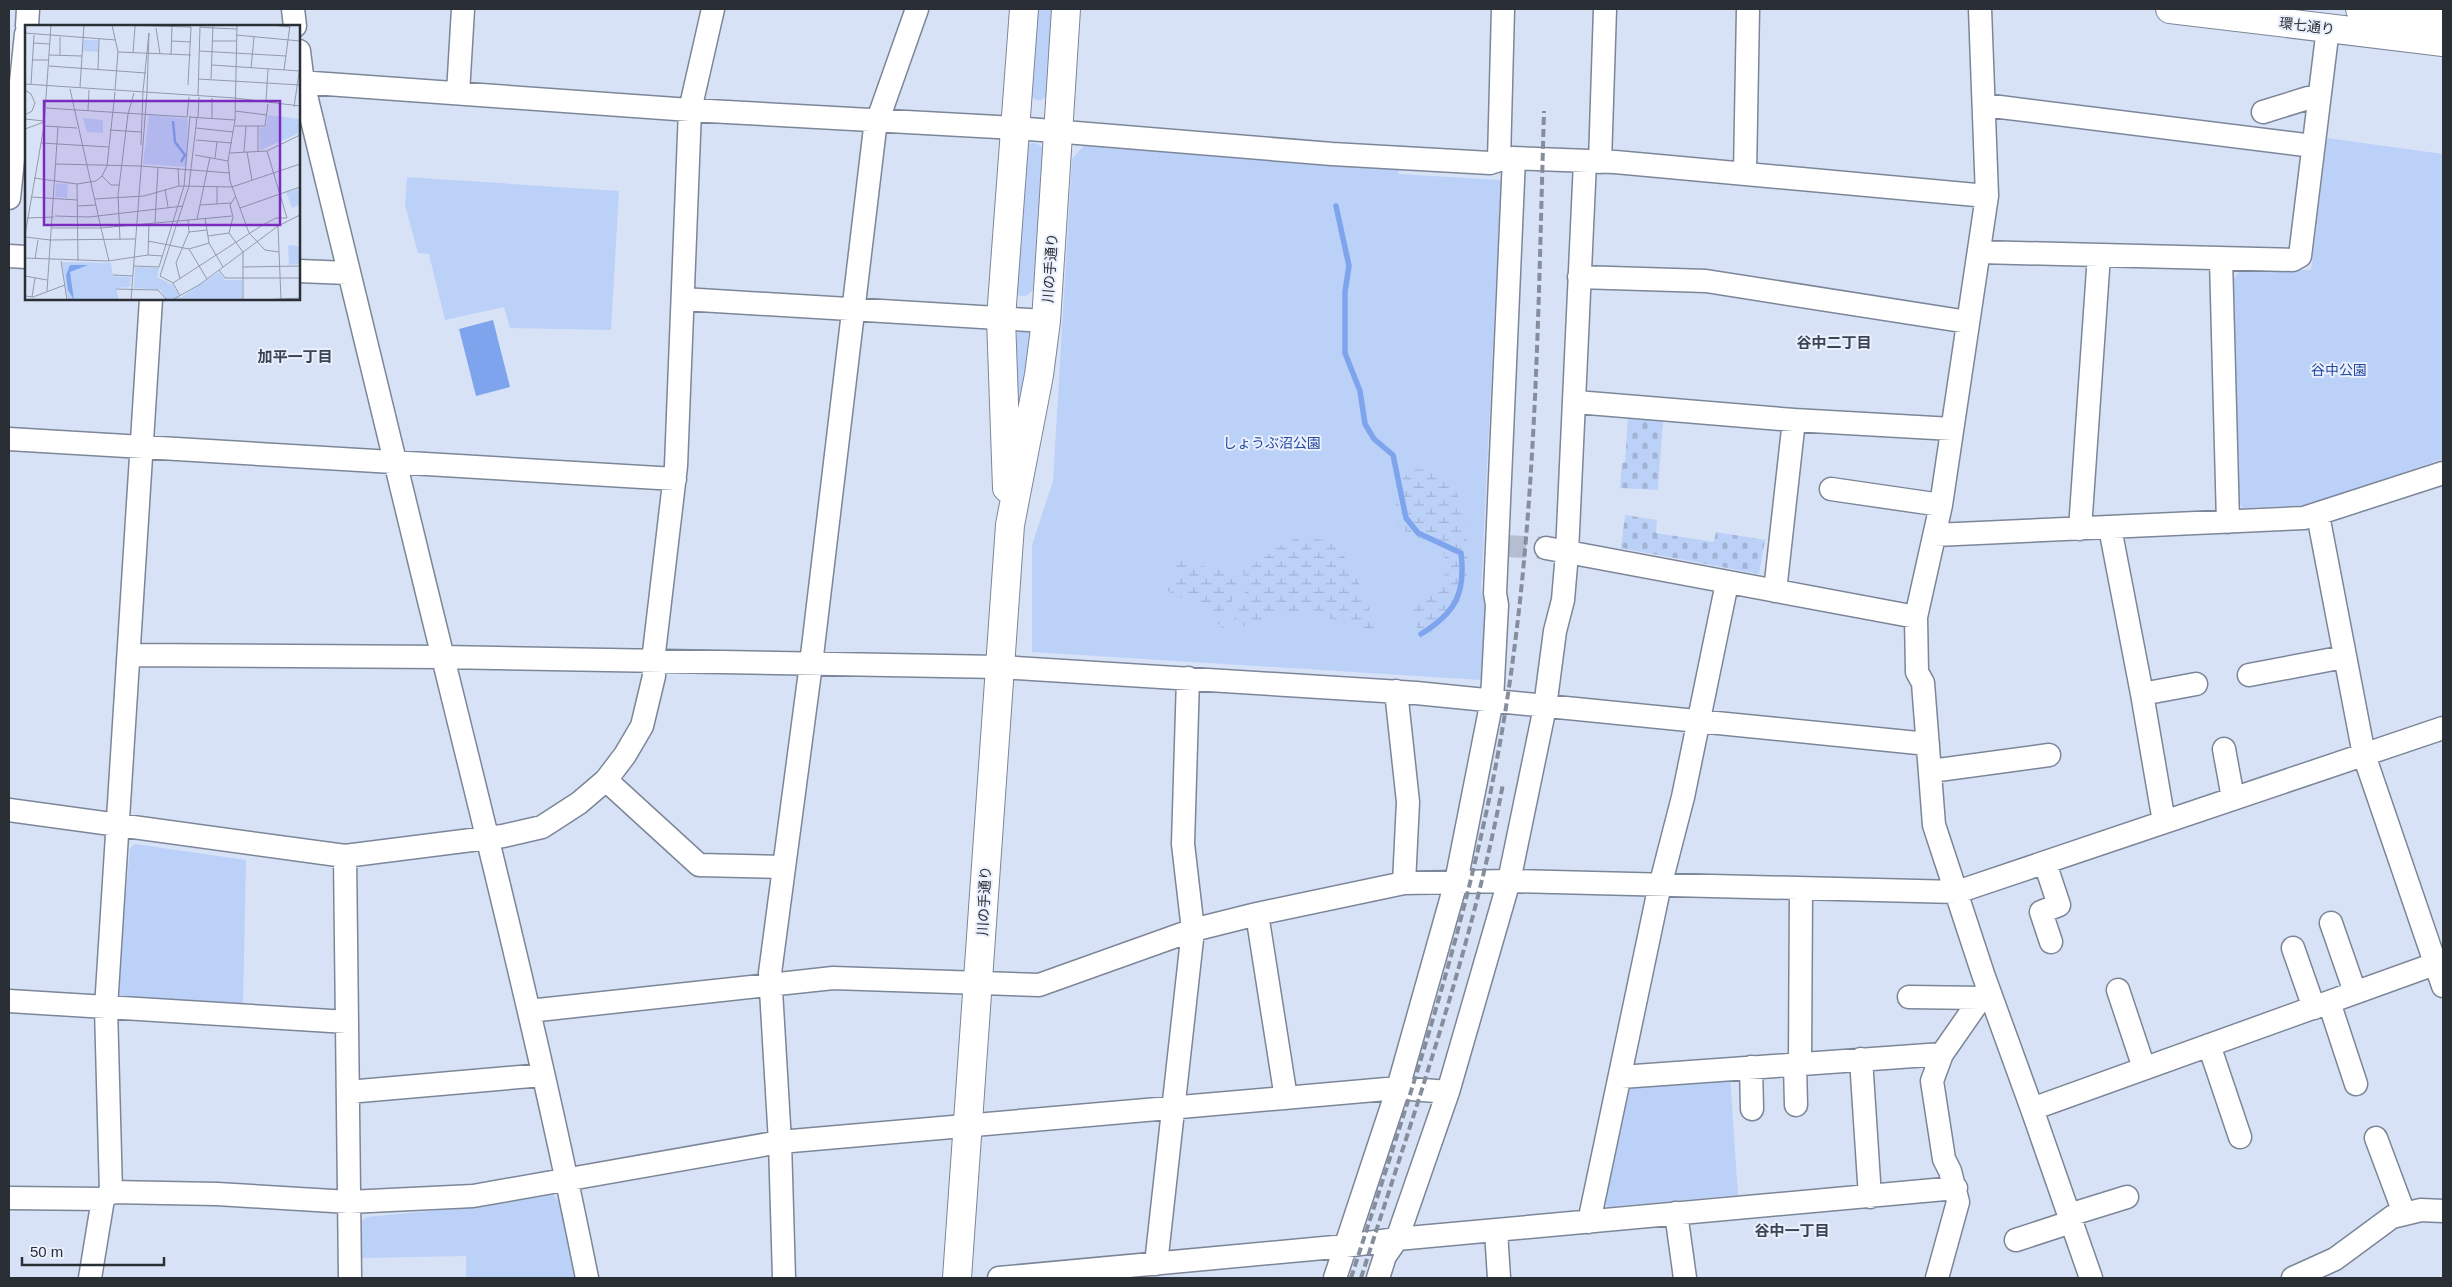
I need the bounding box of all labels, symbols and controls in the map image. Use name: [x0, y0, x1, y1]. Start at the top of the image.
street label: 環七通り: [2278, 15, 2336, 37]
inset map: [25, 25, 300, 300]
street label: 川の手通り: [1040, 233, 1060, 303]
district label: 谷中二丁目: [1796, 334, 1872, 351]
district label: 加平一丁目: [257, 348, 333, 365]
park label: 谷中公園: [2311, 362, 2367, 378]
park label: しょうぶ沼公園: [1223, 435, 1321, 451]
street label: 川の手通り: [974, 866, 994, 936]
district label: 谷中一丁目: [1754, 1222, 1830, 1239]
scale bar: [22, 1234, 165, 1266]
text: 50 m: [30, 1243, 63, 1260]

